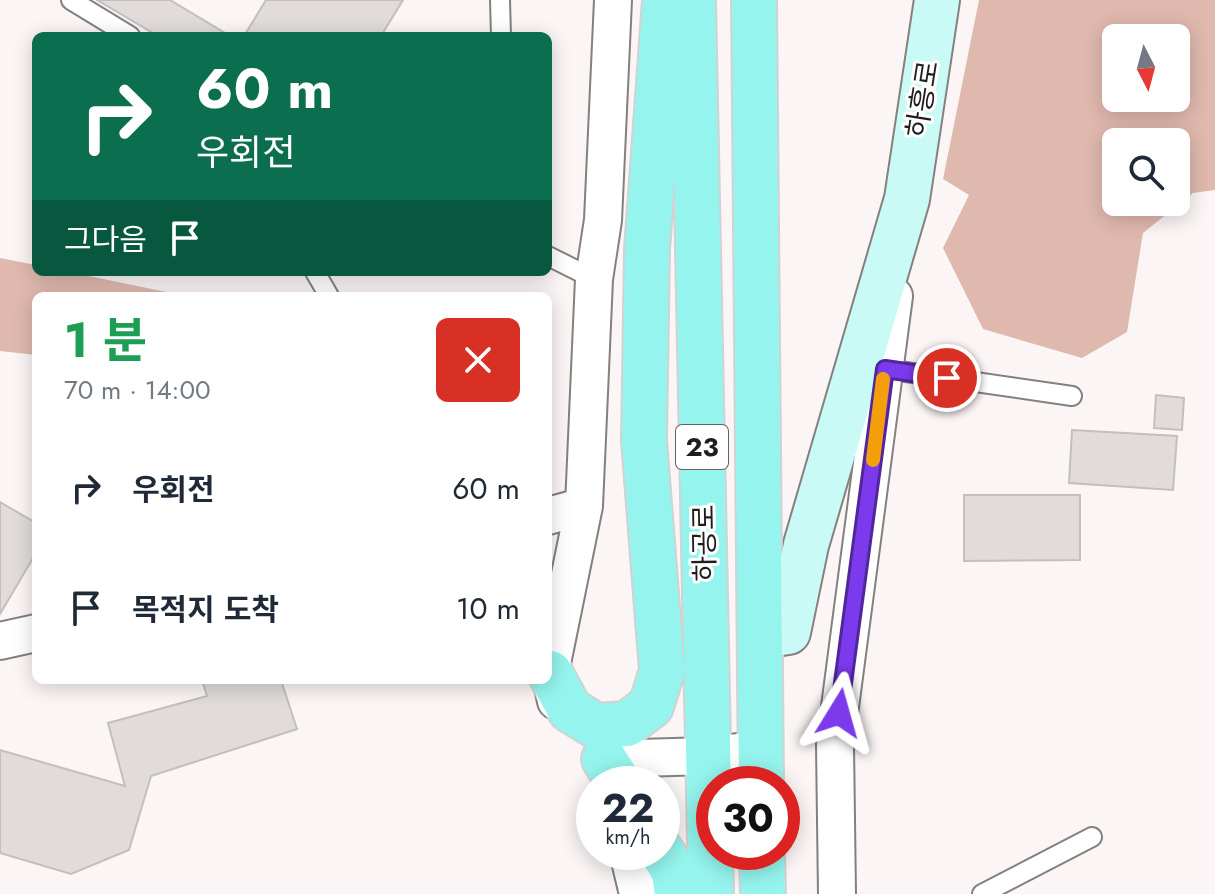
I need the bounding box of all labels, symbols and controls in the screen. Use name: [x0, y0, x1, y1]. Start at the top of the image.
north arrow: [1102, 24, 1190, 112]
map controls: [1102, 24, 1190, 216]
text: 60 m: [196, 48, 333, 129]
street label: 하흥로: [896, 58, 949, 140]
icon: right: [64, 64, 168, 168]
text: 우회전: [196, 126, 295, 178]
button: search: [1102, 128, 1190, 216]
icon: arrive: [163, 216, 207, 260]
text: 그다음: [64, 218, 147, 261]
text: 1 분: [64, 306, 147, 375]
button: close: [436, 318, 520, 402]
pin: [913, 344, 981, 412]
icon: arrive: [925, 356, 969, 400]
text: 70 m · 14:00: [64, 371, 211, 409]
road number: 23: [676, 425, 728, 469]
icon: right: [64, 466, 108, 510]
text: 60 m: [452, 467, 520, 510]
text: 우회전: [132, 468, 215, 511]
street label: 하공로: [683, 504, 726, 582]
icon: arrive: [64, 586, 108, 630]
text: 10 m: [456, 587, 520, 630]
text: 목적지 도착: [132, 588, 279, 631]
position arrow: [797, 671, 881, 755]
speed limit sign: 30: [696, 766, 800, 870]
text: 22: [602, 779, 654, 837]
text: km/h: [605, 823, 651, 852]

